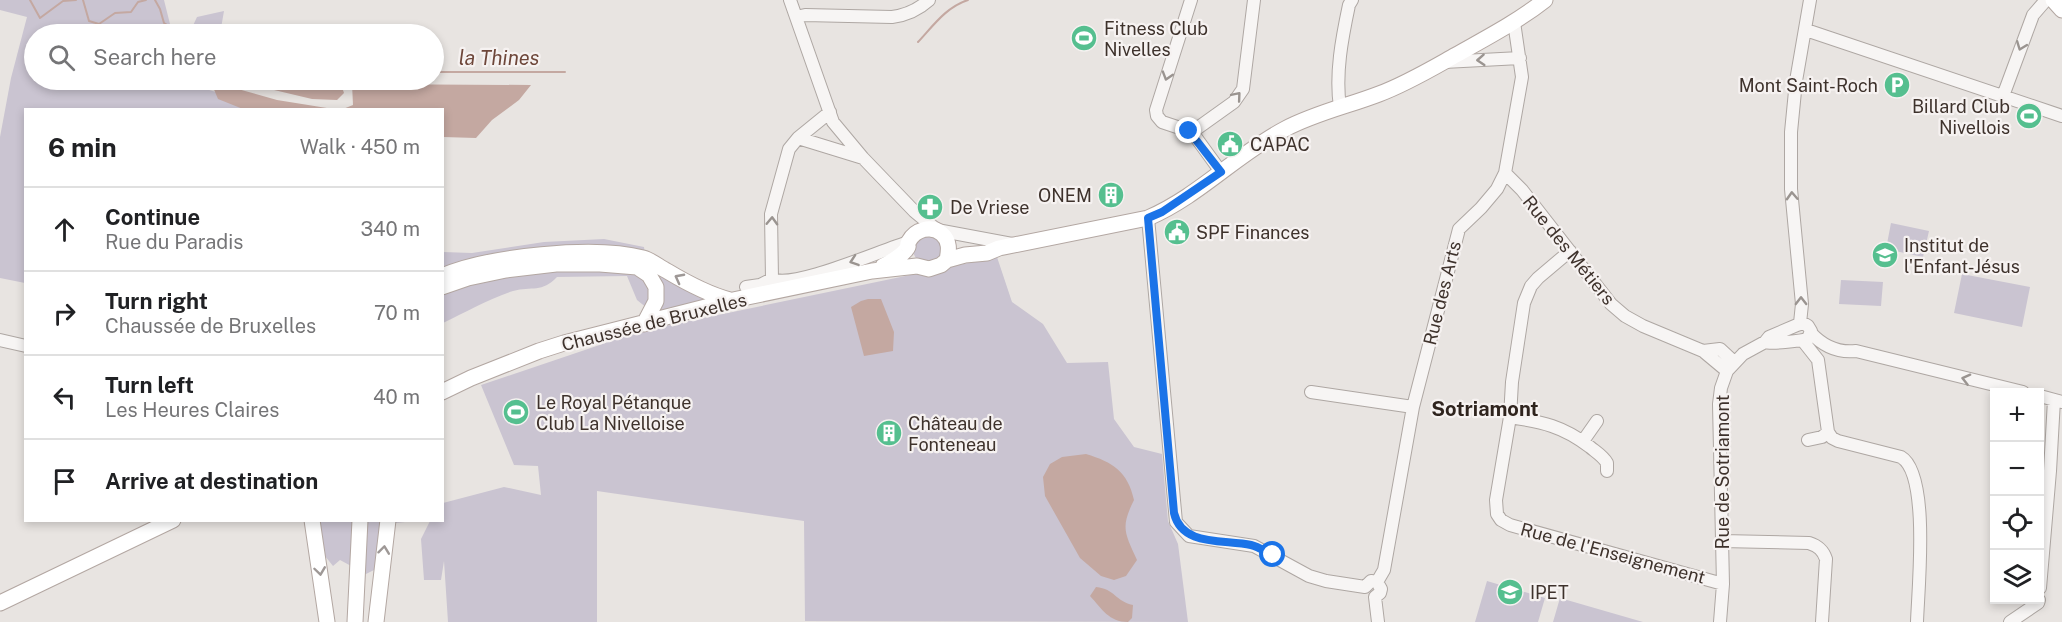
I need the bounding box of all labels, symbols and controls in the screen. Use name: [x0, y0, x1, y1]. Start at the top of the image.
place label: Fitness Club Nivelles: [1104, 18, 1208, 60]
sports icon: Fitness Club Nivelles: [1069, 23, 1099, 53]
search box: [24, 24, 444, 90]
one-way arrow: [2016, 40, 2028, 51]
icon: search: [45, 41, 78, 74]
text: Search here: [93, 44, 217, 70]
water label: la Thines: [459, 46, 540, 70]
one-way arrow: [1477, 53, 1486, 66]
one-way arrow: [1162, 70, 1174, 81]
parking icon: Mont Saint-Roch: [1882, 70, 1912, 100]
place label: Mont Saint-Roch: [1739, 75, 1878, 96]
one-way arrow: [1230, 92, 1241, 103]
place label: Billard Club Nivellois: [1912, 96, 2010, 138]
sports icon: Billard Club Nivellois: [2014, 101, 2044, 131]
route end: [1175, 117, 1201, 143]
public building icon: CAPAC: [1215, 129, 1245, 159]
text: 6 min: [48, 132, 117, 163]
place label: CAPAC: [1250, 134, 1310, 155]
text: Walk · 450 m: [300, 135, 420, 159]
building icon: ONEM: [1096, 180, 1126, 210]
place label: ONEM: [1038, 185, 1092, 206]
street label: Rue des Métiers: [1519, 191, 1619, 309]
one-way arrow: [1786, 191, 1799, 200]
pharmacy icon: De Vriese: [915, 192, 945, 222]
place label: De Vriese: [950, 197, 1029, 218]
text: Continue: [105, 204, 200, 230]
icon: ahead: [48, 213, 81, 246]
one-way arrow: [766, 216, 778, 225]
text: 340 m: [360, 217, 420, 241]
public building icon: SPF Finances: [1162, 217, 1192, 247]
place label: SPF Finances: [1196, 222, 1309, 243]
text: Rue du Paradis: [105, 230, 243, 254]
place label: Institut de l'Enfant-Jésus: [1904, 235, 2020, 277]
street label: Rue des Arts: [1419, 239, 1465, 347]
school or university icon: Institut de l'Enfant-Jésus: [1870, 240, 1900, 270]
one-way arrow: [849, 254, 860, 266]
one-way arrow: [675, 274, 685, 285]
text: Turn right: [105, 288, 208, 314]
street label: Chaussée de Bruxelles: [559, 289, 749, 355]
one-way arrow: [1795, 296, 1807, 305]
icon: right: [48, 297, 81, 330]
text: 70 m: [374, 301, 420, 325]
text: Chaussée de Bruxelles: [105, 314, 316, 338]
text: Turn left: [105, 372, 194, 398]
one-way arrow: [1962, 373, 1972, 386]
icon: left: [48, 381, 81, 414]
text: 40 m: [373, 385, 420, 409]
map controls: [1990, 388, 2044, 604]
button: +: [1990, 388, 2044, 442]
place label: Le Royal Pétanque Club La Nivelloise: [536, 392, 691, 434]
street label: Rue de Sotriamont: [1712, 395, 1733, 549]
sports icon: Le Royal Pétanque Club La Nivelloise: [501, 397, 531, 427]
district label: Sotriamont: [1431, 397, 1539, 421]
text: Les Heures Claires: [105, 398, 279, 422]
place label: Château de Fonteneau: [908, 413, 1003, 455]
building icon: Château de Fonteneau: [874, 418, 904, 448]
button: −: [1990, 442, 2044, 496]
icon: arrive: [48, 465, 81, 498]
text: Arrive at destination: [105, 468, 318, 494]
button: locate: [1990, 496, 2044, 550]
street label: Rue de l'Enseignement: [1518, 518, 1708, 588]
route start: [1259, 541, 1285, 567]
one-way arrow: [378, 546, 390, 555]
button: layers: [1990, 550, 2044, 604]
one-way arrow: [313, 567, 325, 576]
school or university icon: IPET: [1495, 577, 1525, 607]
place label: IPET: [1530, 582, 1569, 603]

